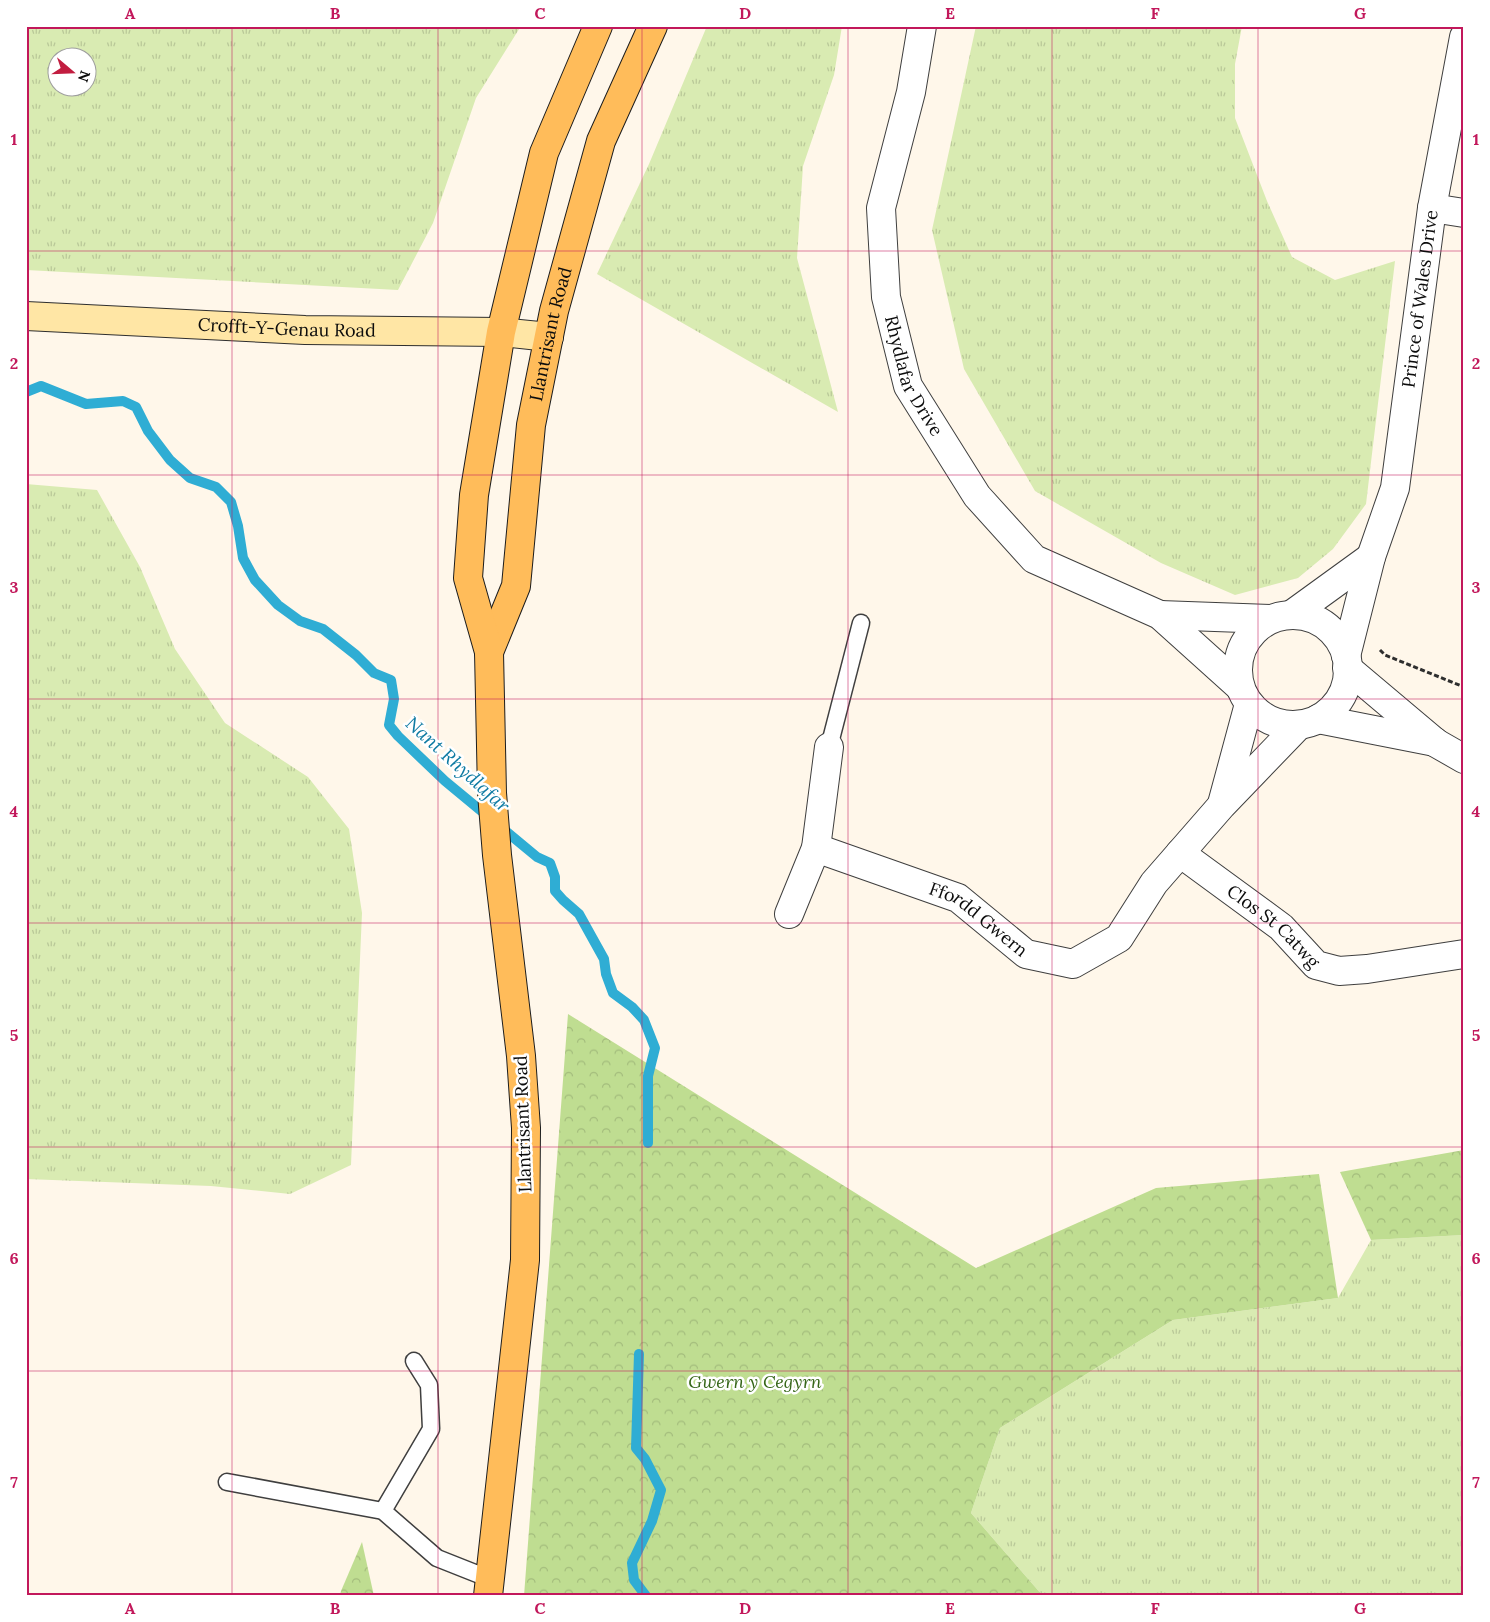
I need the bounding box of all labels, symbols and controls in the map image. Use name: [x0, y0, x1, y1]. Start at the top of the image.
text: A: [125, 3, 136, 23]
text: B: [330, 3, 341, 23]
text: C: [534, 3, 546, 23]
text: D: [739, 3, 751, 23]
text: E: [945, 3, 955, 23]
text: F: [1150, 3, 1160, 23]
text: G: [1354, 3, 1366, 23]
north arrow: [48, 48, 98, 98]
text: N: [74, 68, 95, 84]
text: 1: [11, 129, 17, 149]
text: 1: [1473, 129, 1479, 149]
street label: Prince of Wales Drive: [1396, 208, 1443, 389]
street label: Llantrisant Road: [524, 264, 577, 403]
street label: Crofft-Y-Genau Road: [197, 313, 376, 342]
street label: Rhydlafar Drive: [880, 313, 949, 440]
text: 2: [10, 353, 18, 373]
text: 2: [1472, 353, 1480, 373]
text: 3: [10, 577, 19, 597]
text: 3: [1472, 577, 1481, 597]
water label: Nant Rhydlafar: [401, 711, 515, 817]
text: 4: [10, 801, 19, 821]
text: 4: [1472, 801, 1481, 821]
street label: Ffordd Gwern: [926, 877, 1033, 962]
street label: Clos St Catwg: [1223, 879, 1326, 973]
text: 5: [10, 1025, 19, 1045]
text: 5: [1472, 1025, 1481, 1045]
street label: Llantrisant Road: [509, 1055, 536, 1193]
text: 6: [9, 1248, 19, 1268]
text: 6: [1471, 1248, 1481, 1268]
park label: Gwern y Cegyrn: [688, 1370, 822, 1393]
text: 7: [10, 1472, 18, 1492]
text: 7: [1472, 1472, 1480, 1492]
text: A: [125, 1598, 136, 1618]
text: B: [330, 1598, 341, 1618]
text: C: [534, 1598, 546, 1618]
text: D: [739, 1598, 751, 1618]
text: E: [945, 1598, 955, 1618]
text: F: [1150, 1598, 1160, 1618]
text: G: [1354, 1598, 1366, 1618]

